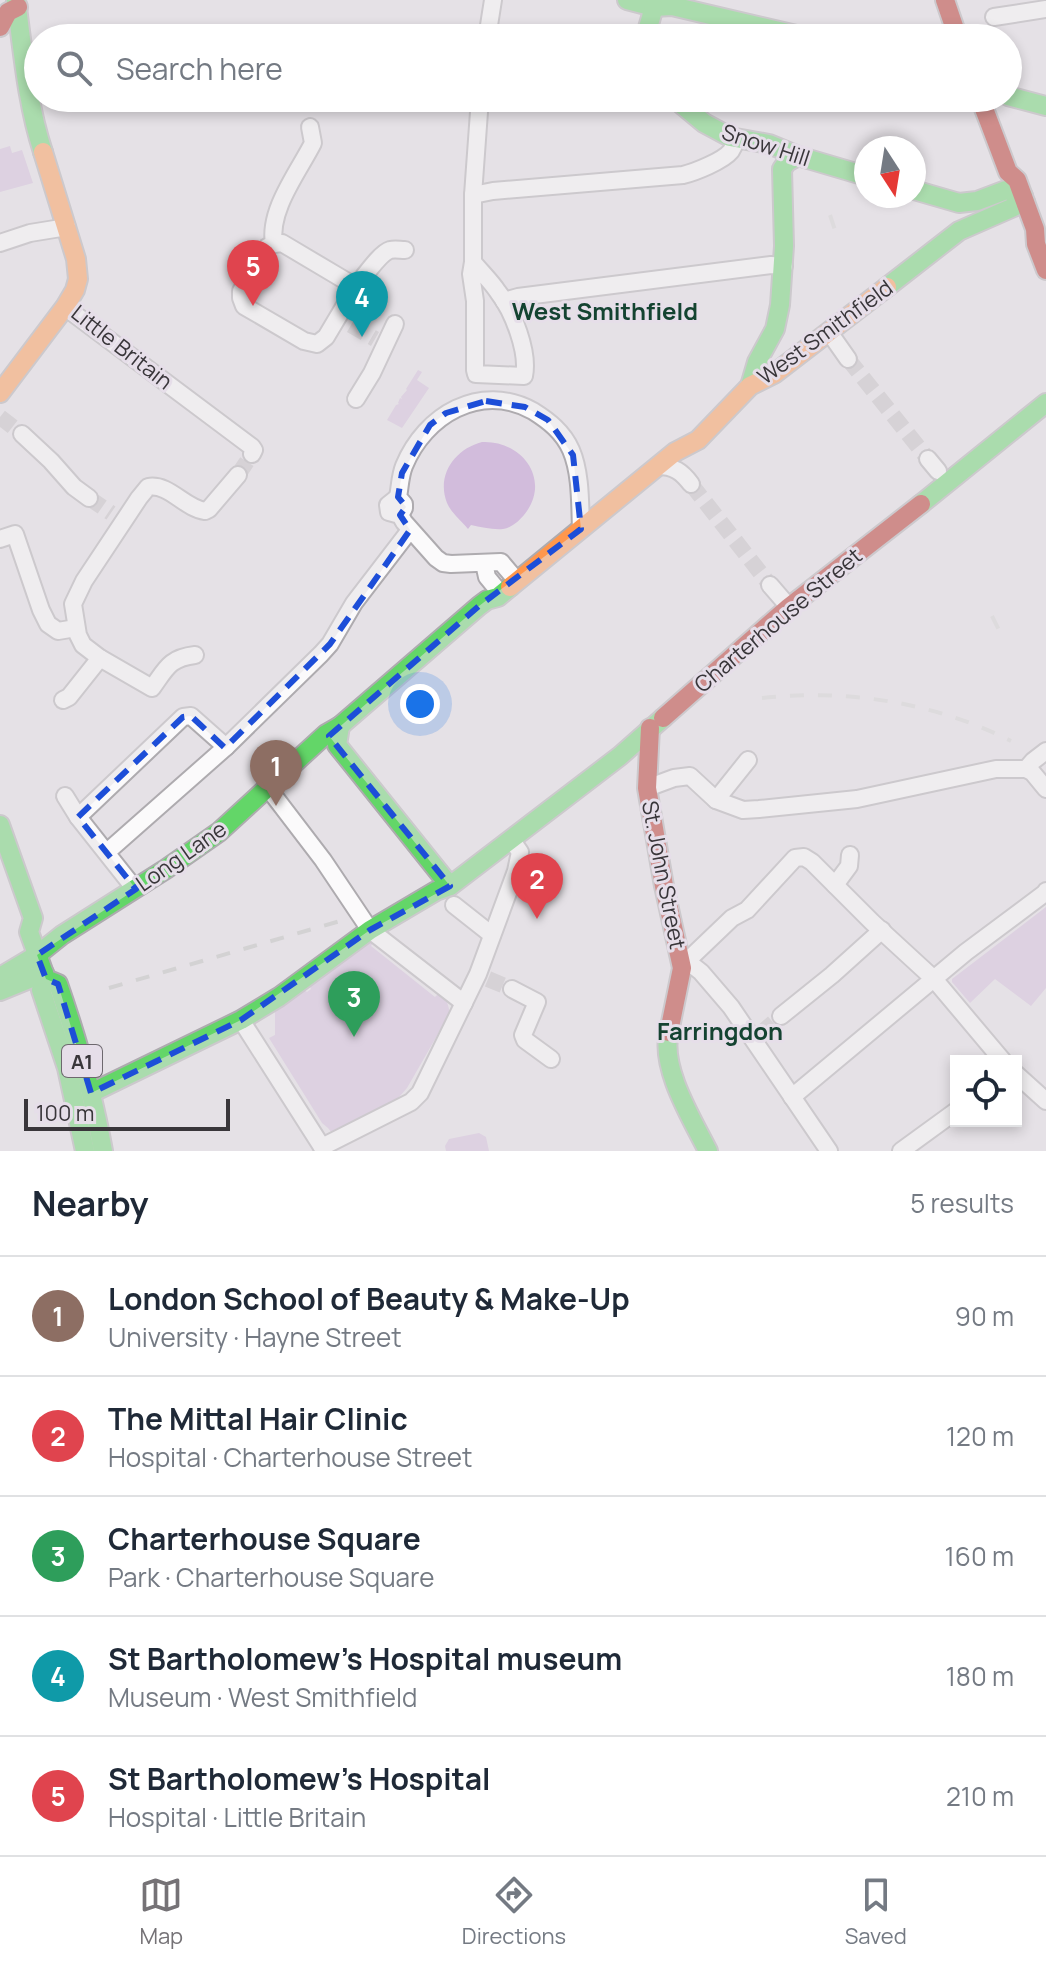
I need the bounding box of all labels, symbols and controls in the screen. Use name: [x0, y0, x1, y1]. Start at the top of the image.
search box: [24, 24, 1022, 112]
icon: search: [52, 46, 96, 90]
text: Search here: [116, 48, 283, 89]
street label: Snow Hill: [718, 117, 814, 173]
north arrow: [854, 136, 926, 208]
pin: 5: [227, 240, 279, 306]
pin: 4: [336, 271, 388, 337]
street label: West Smithfield: [751, 273, 899, 391]
district label: West Smithfield: [512, 294, 698, 327]
street label: Little Britain: [65, 298, 179, 396]
street label: Charterhouse Street: [688, 541, 868, 699]
your location: [400, 684, 440, 724]
pin: 1: [250, 740, 302, 806]
street label: St. John Street: [635, 798, 693, 952]
street label: Long Lane: [130, 814, 232, 898]
pin: 2: [511, 853, 563, 919]
pin: 3: [328, 971, 380, 1037]
district label: Farringdon: [657, 1014, 783, 1047]
road number: A1: [62, 1045, 102, 1077]
map controls: [950, 1055, 1022, 1127]
button: locate: [950, 1055, 1022, 1127]
scale bar: [24, 1095, 230, 1131]
text: 100 m: [36, 1098, 94, 1128]
text: Nearby: [32, 1180, 148, 1226]
text: 5 results: [910, 1185, 1014, 1221]
text: London School of Beauty & Make-Up: [108, 1278, 630, 1319]
text: 1: [52, 1298, 64, 1334]
text: 90 m: [955, 1298, 1014, 1334]
text: University · Hayne Street: [108, 1319, 402, 1355]
text: The Mittal Hair Clinic: [108, 1398, 408, 1439]
text: 2: [50, 1418, 66, 1454]
text: 120 m: [946, 1418, 1014, 1454]
text: Hospital · Charterhouse Street: [108, 1439, 472, 1475]
text: Charterhouse Square: [108, 1518, 421, 1559]
text: 3: [50, 1538, 66, 1574]
text: 160 m: [945, 1538, 1014, 1574]
text: Park · Charterhouse Square: [108, 1559, 434, 1595]
text: St Bartholomew's Hospital museum: [108, 1638, 622, 1679]
text: 4: [50, 1658, 66, 1694]
text: 180 m: [946, 1658, 1014, 1694]
text: Museum · West Smithfield: [108, 1679, 418, 1715]
text: St Bartholomew's Hospital: [108, 1758, 490, 1799]
text: 5: [50, 1778, 66, 1814]
text: 210 m: [946, 1778, 1014, 1814]
text: Hospital · Little Britain: [108, 1799, 366, 1835]
tab: Map: [139, 1873, 183, 1951]
tab: Directions: [462, 1873, 566, 1951]
tab: Saved: [845, 1873, 907, 1951]

